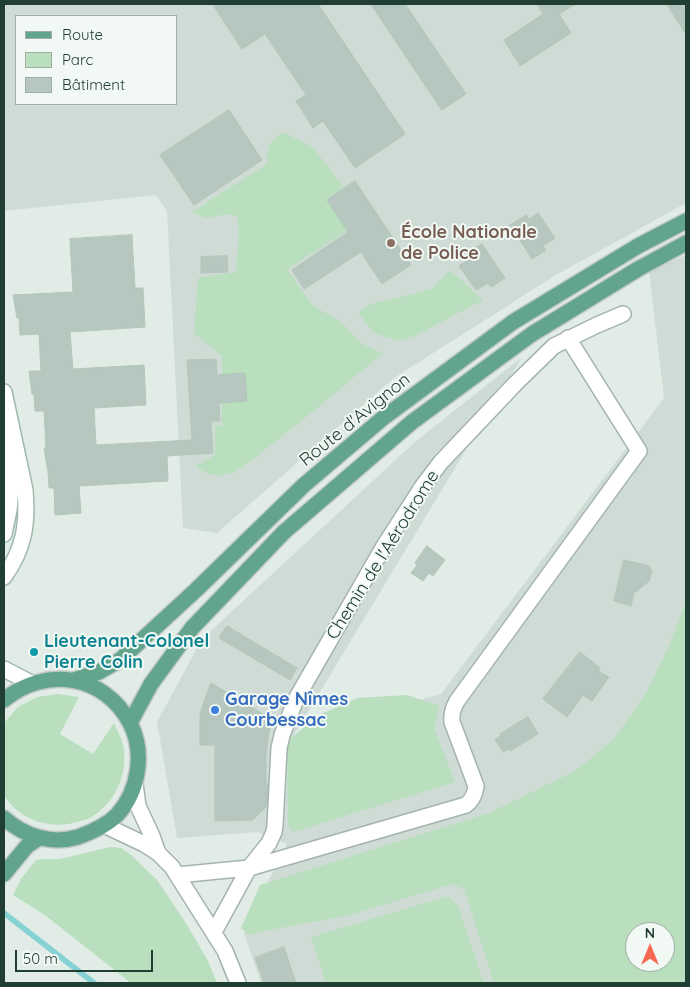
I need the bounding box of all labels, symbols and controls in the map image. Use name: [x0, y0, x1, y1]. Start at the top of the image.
legend: [15, 15, 178, 105]
text: Route: [62, 25, 103, 44]
text: Parc: [62, 50, 93, 69]
text: Bâtiment: [62, 75, 125, 94]
place label: École Nationale de Police: [401, 222, 537, 264]
marker: École Nationale de Police: [385, 237, 397, 249]
street label: Route d'Avignon: [295, 369, 415, 471]
street label: Chemin de l'Aérodrome: [322, 466, 444, 644]
place label: Lieutenant-Colonel Pierre Colin: [44, 631, 209, 674]
marker: Lieutenant-Colonel Pierre Colin: [28, 646, 40, 658]
place label: Garage Nîmes Courbessac: [225, 689, 348, 732]
marker: Garage Nîmes Courbessac: [209, 704, 221, 716]
north arrow: [625, 922, 675, 972]
text: N: [645, 924, 655, 942]
scale bar: [18, 940, 155, 972]
text: 50 m: [23, 949, 58, 968]

